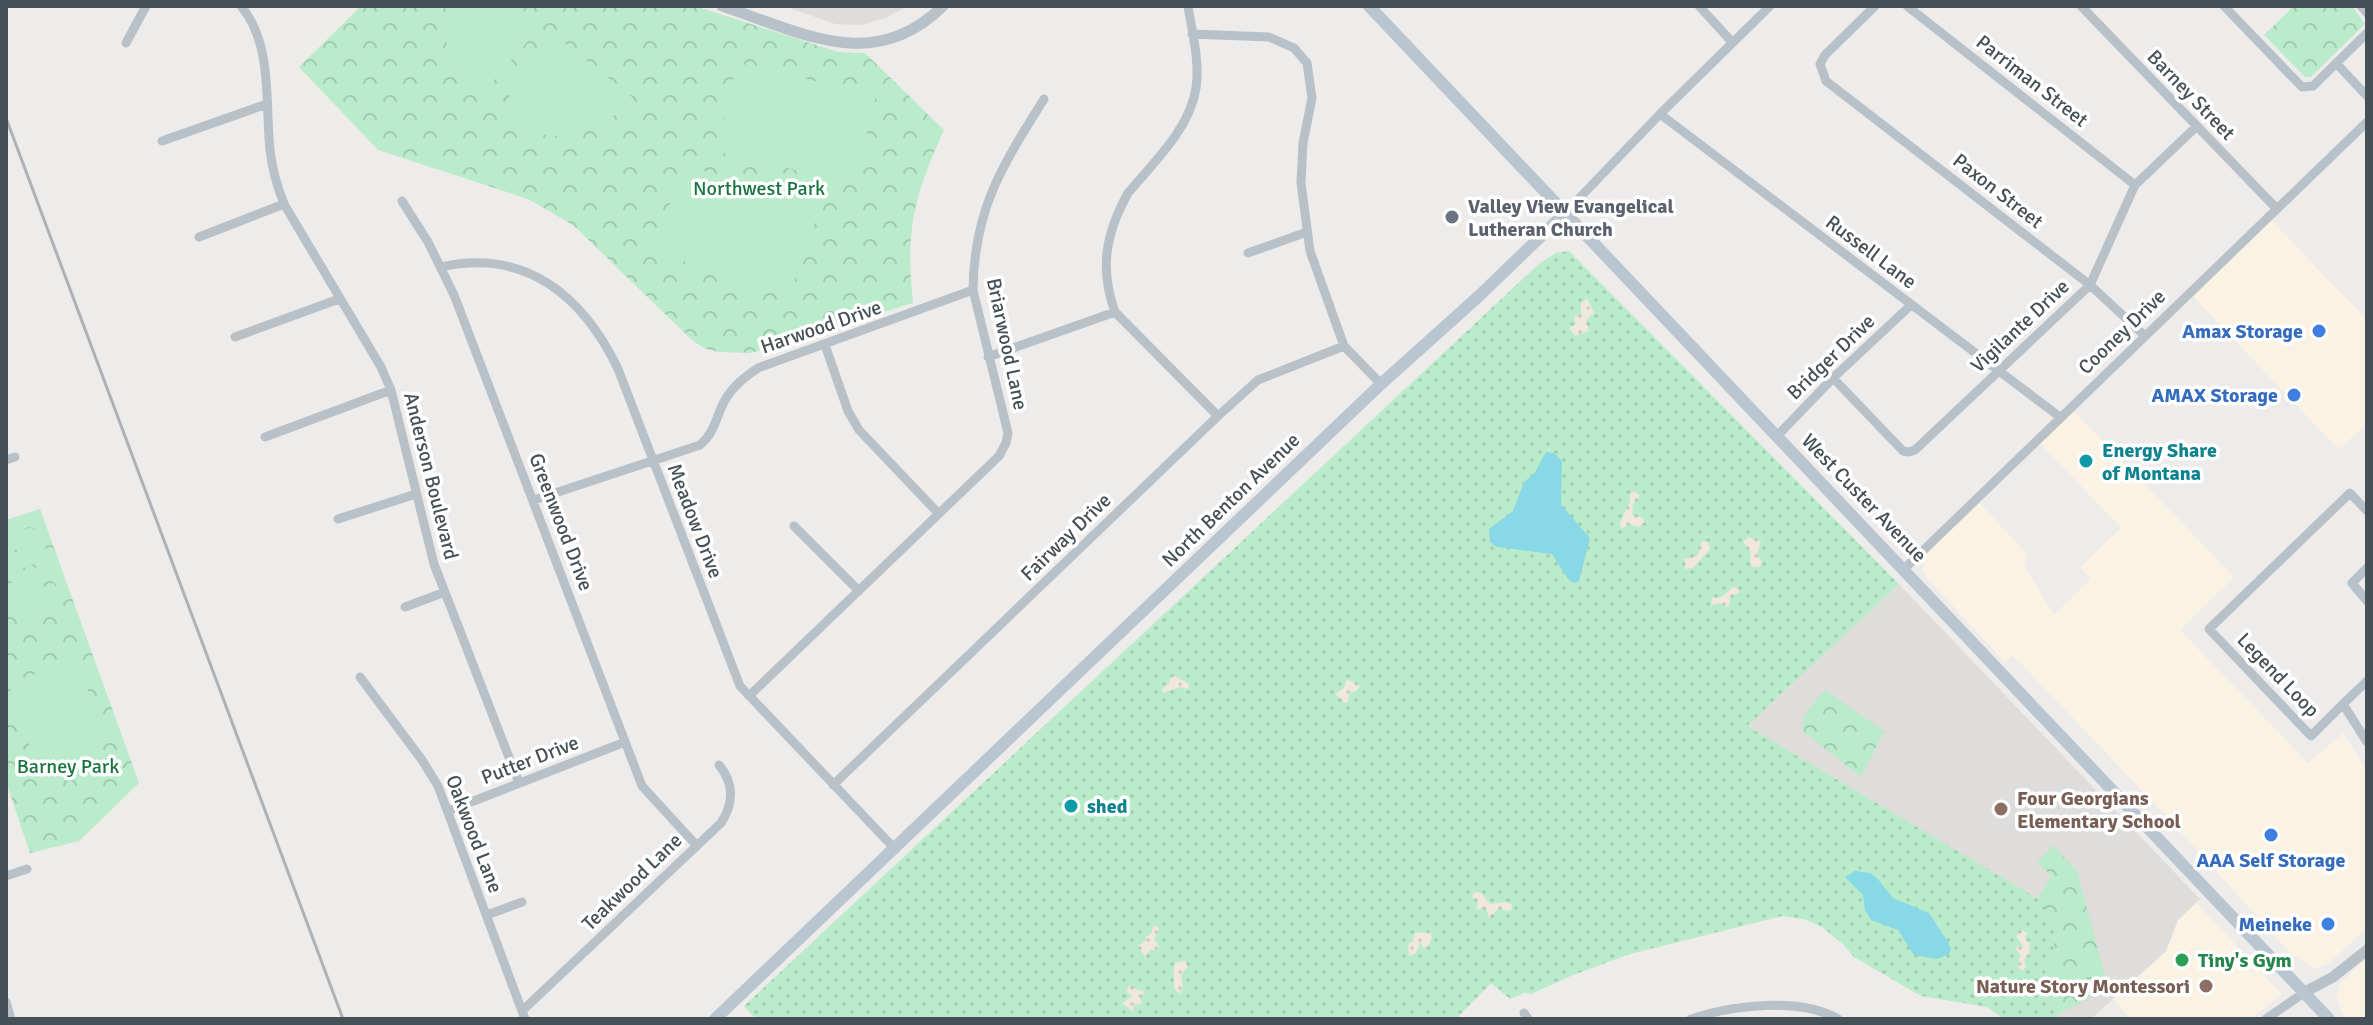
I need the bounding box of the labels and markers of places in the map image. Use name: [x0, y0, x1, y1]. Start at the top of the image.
place label: Valley View Evangelical Lutheran Church: [1468, 194, 1674, 242]
marker: Valley View Evangelical Lutheran Church: [1443, 208, 1461, 226]
place label: Amax Storage: [2182, 319, 2303, 344]
marker: Amax Storage: [2310, 322, 2328, 340]
place label: AMAX Storage: [2152, 383, 2278, 408]
marker: AMAX Storage: [2285, 386, 2303, 404]
place label: Energy Share of Montana: [2102, 438, 2217, 486]
marker: Energy Share of Montana: [2077, 452, 2095, 470]
place label: Four Georgians Elementary School: [2017, 786, 2181, 834]
place label: shed: [1087, 794, 1128, 819]
marker: shed: [1062, 797, 1080, 815]
marker: Four Georgians Elementary School: [1992, 800, 2010, 818]
marker: AAA Self Storage: [2262, 826, 2280, 844]
place label: AAA Self Storage: [2197, 848, 2346, 873]
place label: Meineke: [2239, 912, 2312, 937]
marker: Meineke: [2319, 915, 2337, 933]
place label: Tiny's Gym: [2198, 948, 2292, 973]
marker: Tiny's Gym: [2173, 951, 2191, 969]
place label: Nature Story Montessori: [1976, 974, 2190, 999]
marker: Nature Story Montessori: [2197, 977, 2215, 995]

